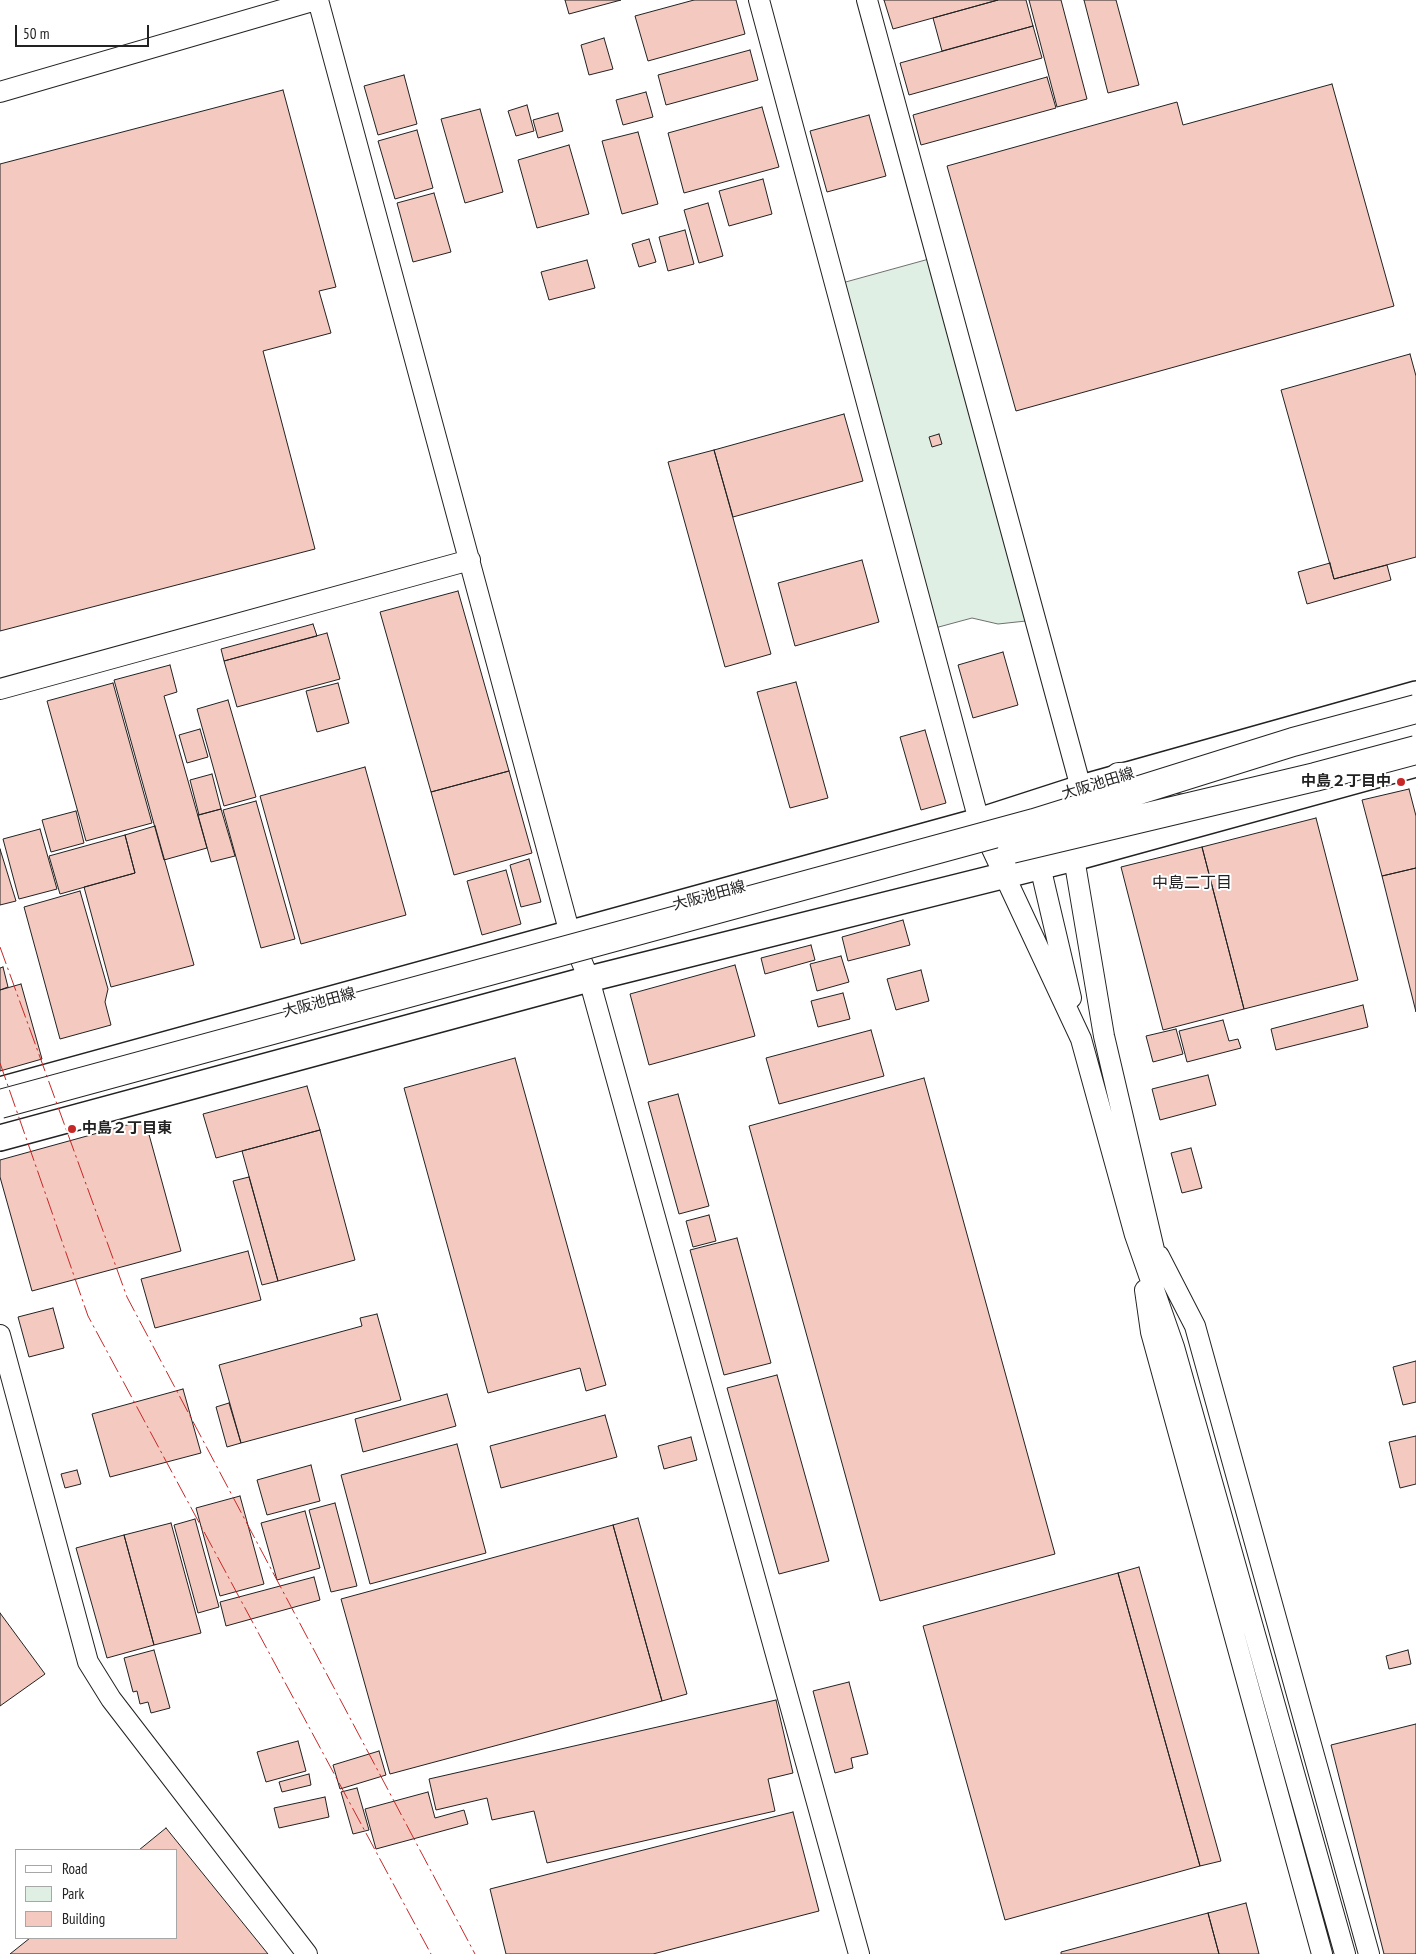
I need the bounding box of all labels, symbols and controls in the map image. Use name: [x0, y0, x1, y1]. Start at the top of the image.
scale bar: [18, 15, 151, 47]
text: 50 m: [23, 24, 49, 43]
street label: 大阪池田線: [1060, 764, 1136, 804]
place label: 中島２丁目中: [1301, 773, 1391, 791]
marker: 中島２丁目中: [1395, 776, 1407, 788]
district label: 中島二丁目: [1152, 873, 1232, 893]
street label: 大阪池田線: [670, 878, 748, 914]
street label: 大阪池田線: [280, 985, 358, 1021]
place label: 中島２丁目東: [82, 1120, 172, 1138]
marker: 中島２丁目東: [66, 1123, 78, 1135]
legend: [15, 1849, 178, 1939]
text: Road: [62, 1859, 88, 1878]
text: Park: [62, 1884, 84, 1903]
text: Building: [62, 1909, 105, 1928]

